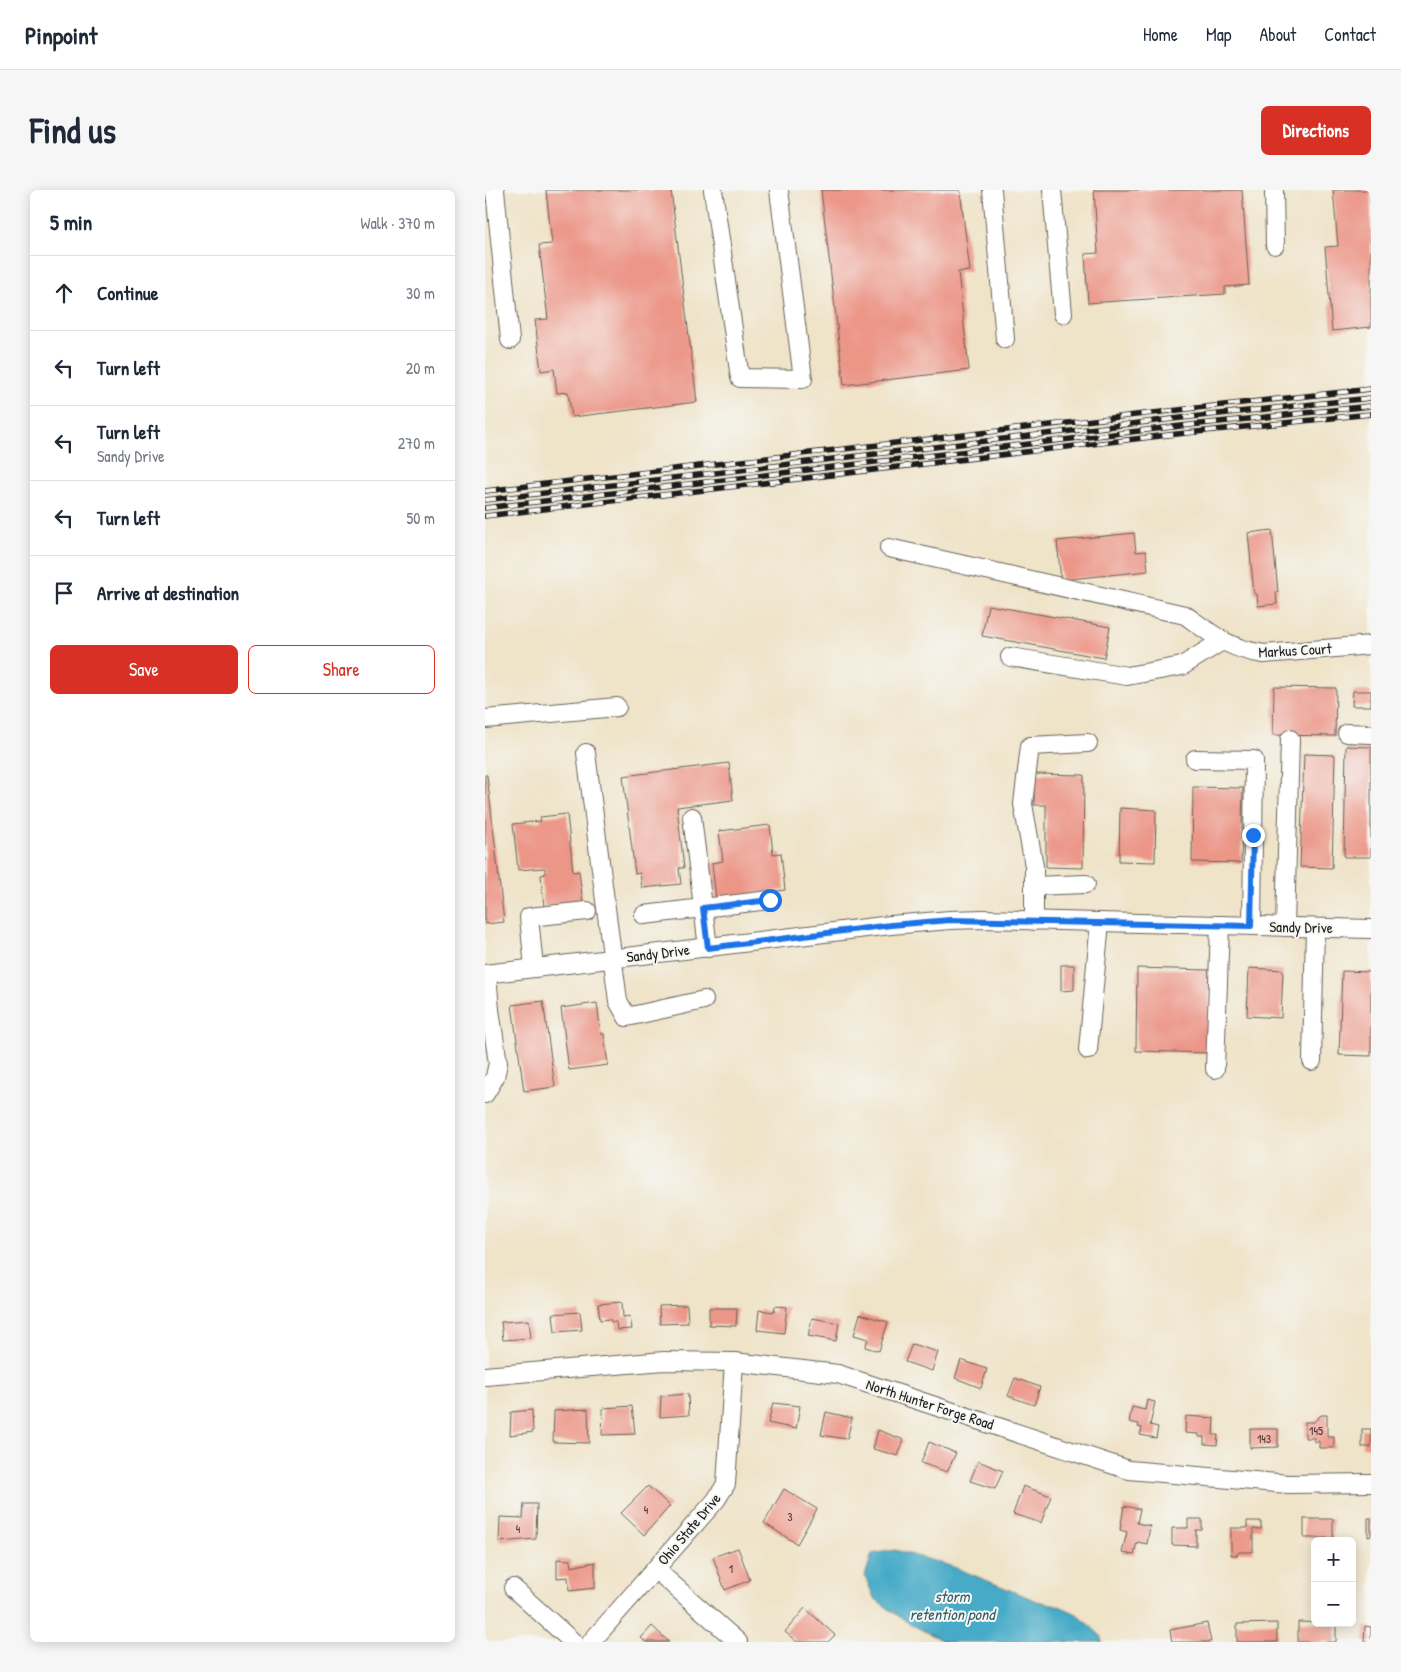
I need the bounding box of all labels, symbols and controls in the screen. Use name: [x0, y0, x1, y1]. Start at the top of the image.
text: Pinpoint: [25, 19, 97, 51]
text: Home: [1143, 22, 1178, 47]
text: Map: [1206, 22, 1231, 47]
text: About: [1259, 22, 1296, 47]
text: Contact: [1324, 22, 1376, 47]
button: Directions: [1261, 106, 1371, 155]
text: Find us: [30, 107, 116, 154]
text: 5 min: [50, 208, 92, 237]
text: Walk · 370 m: [361, 212, 435, 234]
icon: ahead: [50, 279, 78, 307]
text: Continue: [97, 280, 158, 306]
text: 30 m: [406, 282, 435, 304]
icon: left: [50, 354, 78, 382]
text: Turn left: [97, 355, 160, 381]
text: 20 m: [406, 357, 435, 379]
text: Turn left: [97, 419, 160, 445]
icon: left: [50, 429, 78, 457]
text: 270 m: [398, 432, 435, 454]
text: Sandy Drive: [97, 445, 165, 467]
icon: left: [50, 504, 78, 532]
text: Turn left: [97, 505, 160, 531]
text: 50 m: [407, 507, 435, 529]
icon: arrive: [50, 579, 78, 607]
text: Arrive at destination: [97, 580, 239, 606]
street label: Markus Court: [1258, 638, 1333, 662]
button: Save: [50, 645, 238, 694]
button: Share: [248, 645, 435, 694]
route end: [1242, 824, 1265, 847]
route start: [759, 889, 782, 912]
street label: Sandy Drive: [1269, 916, 1333, 938]
street label: Sandy Drive: [625, 939, 691, 967]
street label: North Hunter Forge Road: [864, 1373, 997, 1435]
house number: 145: [1309, 1422, 1323, 1439]
house number: 143: [1257, 1430, 1271, 1447]
street label: Ohio State Drive: [653, 1488, 725, 1570]
house number: 4: [644, 1501, 649, 1518]
house number: 3: [787, 1508, 793, 1525]
house number: 4: [516, 1520, 521, 1537]
map controls: [1311, 1537, 1356, 1627]
button: +: [1311, 1537, 1356, 1582]
house number: 1: [729, 1560, 733, 1577]
button: −: [1311, 1582, 1356, 1627]
water label: storm retention pond: [910, 1585, 997, 1625]

